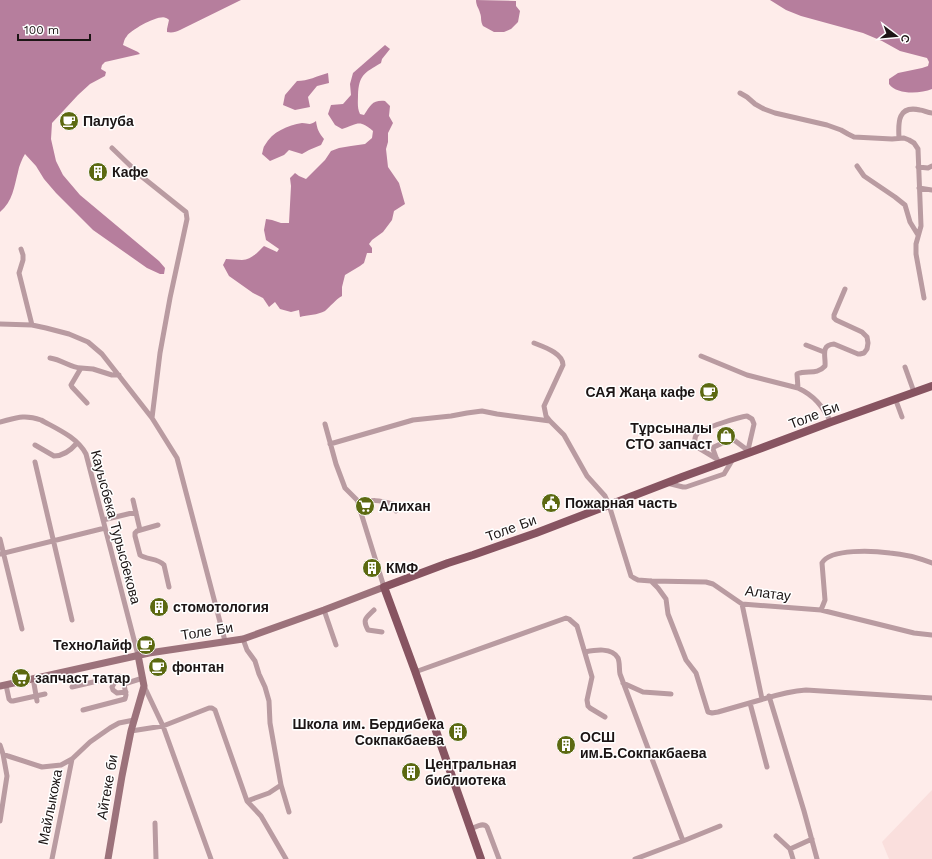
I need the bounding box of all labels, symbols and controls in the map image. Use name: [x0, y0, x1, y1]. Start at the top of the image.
scale bar: [18, 16, 90, 42]
north arrow: [876, 16, 916, 56]
text: 100 m: [24, 23, 59, 37]
text: С: [898, 33, 912, 44]
cafe icon: Палуба: [58, 110, 80, 132]
place label: Палуба: [83, 113, 134, 129]
building icon: Кафе: [87, 161, 109, 183]
place label: Кафе: [112, 164, 149, 180]
cafe icon: САЯ Жаңа кафе: [698, 381, 720, 403]
place label: САЯ Жаңа кафе: [586, 384, 695, 400]
street label: Толе Би: [787, 398, 841, 432]
place label: Тұрсыналы СТО запчаст: [626, 420, 712, 452]
shop icon: Тұрсыналы СТО запчаст: [715, 425, 737, 447]
street label: Кауысбека Турысбекова: [88, 448, 144, 606]
public building icon: Пожарная часть: [540, 492, 562, 514]
supermarket icon: Алихан: [354, 495, 376, 517]
place label: Пожарная часть: [565, 495, 678, 511]
place label: Алихан: [379, 498, 431, 514]
street label: Толе Би: [484, 511, 538, 545]
building icon: КМФ: [361, 557, 383, 579]
place label: КМФ: [386, 560, 418, 576]
street label: Алатау: [744, 582, 792, 604]
building icon: стомотология: [148, 596, 170, 618]
place label: стомотология: [173, 599, 269, 615]
street label: Толе Би: [180, 619, 234, 643]
cafe icon: ТехноЛайф: [135, 634, 157, 656]
place label: ТехноЛайф: [53, 637, 132, 653]
cafe icon: фонтан: [147, 656, 169, 678]
place label: фонтан: [172, 659, 224, 675]
supermarket icon: запчаст татар: [10, 667, 32, 689]
place label: запчаст татар: [35, 670, 130, 686]
place label: Школа им. Бердибека Сокпакбаева: [292, 716, 444, 748]
building icon: Школа им. Бердибека Сокпакбаева: [447, 721, 469, 743]
place label: ОСШ им.Б.Сокпакбаева: [580, 729, 707, 761]
building icon: ОСШ им.Б.Сокпакбаева: [555, 734, 577, 756]
street label: Айтеке би: [93, 753, 121, 821]
place label: Центральная библиотека: [425, 756, 517, 788]
building icon: Центральная библиотека: [400, 761, 422, 783]
street label: Майлыкожа: [35, 768, 65, 846]

